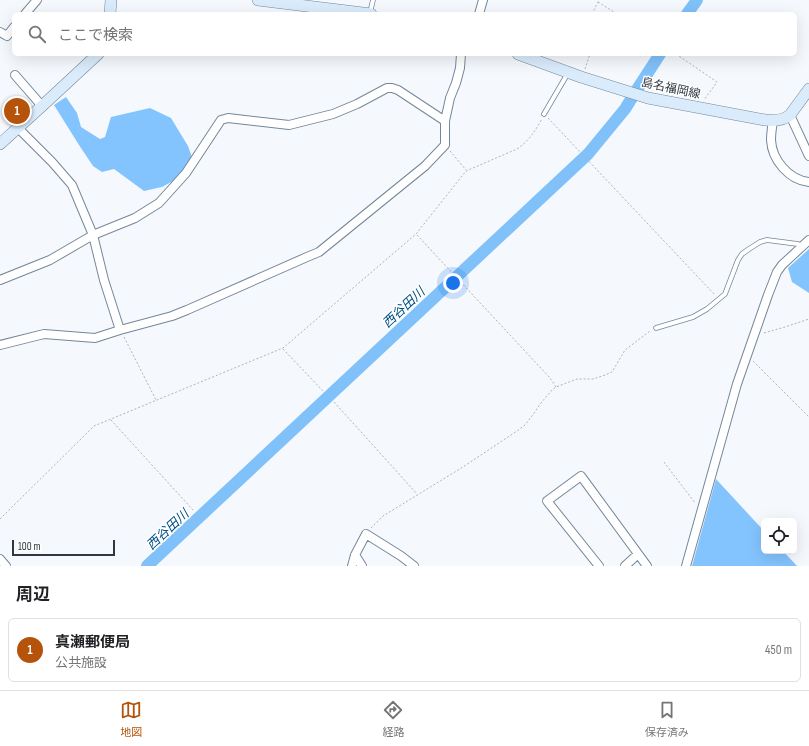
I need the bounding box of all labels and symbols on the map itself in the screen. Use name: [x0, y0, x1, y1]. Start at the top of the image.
street label: 島名福岡線: [640, 75, 702, 102]
pin: 1: [4, 96, 30, 126]
your location: [443, 273, 463, 293]
water label: 西谷田川: [379, 283, 430, 331]
water label: 西谷田川: [143, 505, 194, 553]
scale bar: [12, 538, 115, 557]

